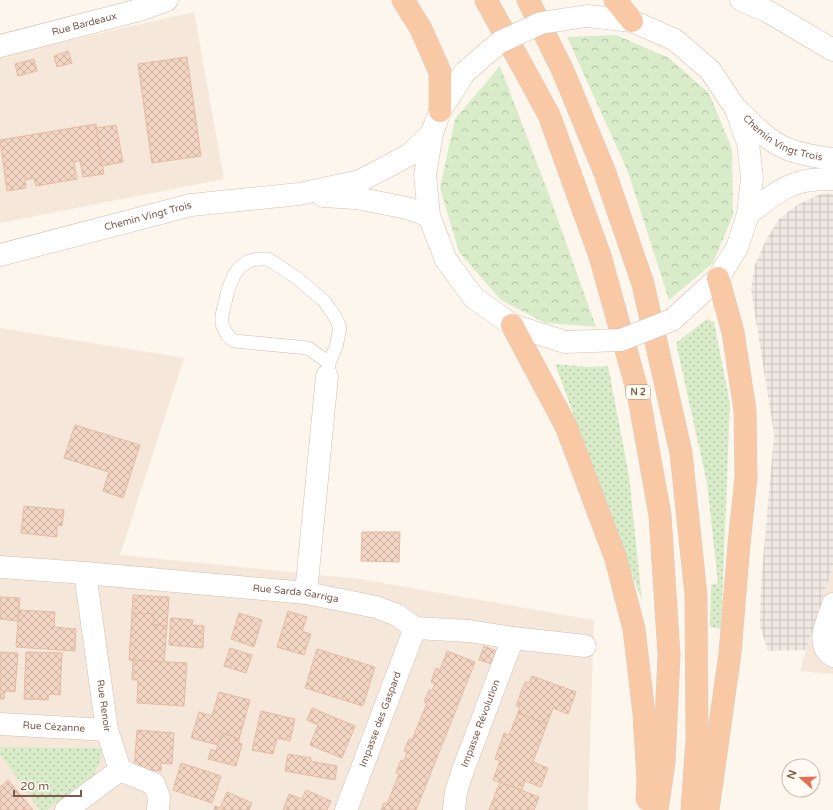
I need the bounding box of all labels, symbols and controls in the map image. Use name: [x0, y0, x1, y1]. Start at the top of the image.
street label: Rue Bardeaux: [50, 10, 118, 38]
street label: Chemin Vingt Trois: [740, 112, 824, 164]
street label: Chemin Vingt Trois: [103, 199, 193, 233]
road number: N 2: [626, 385, 650, 399]
street label: Rue Sarda Garriga: [252, 582, 340, 605]
street label: Impasse des Gaspard: [357, 670, 404, 769]
street label: Impasse Révolution: [459, 678, 503, 769]
street label: Rue Renoir: [94, 679, 113, 733]
street label: Rue Cézanne: [22, 719, 86, 735]
north arrow: [781, 758, 821, 798]
text: N: [784, 768, 800, 781]
scale bar: [14, 772, 81, 798]
text: 20 m: [20, 779, 49, 793]

